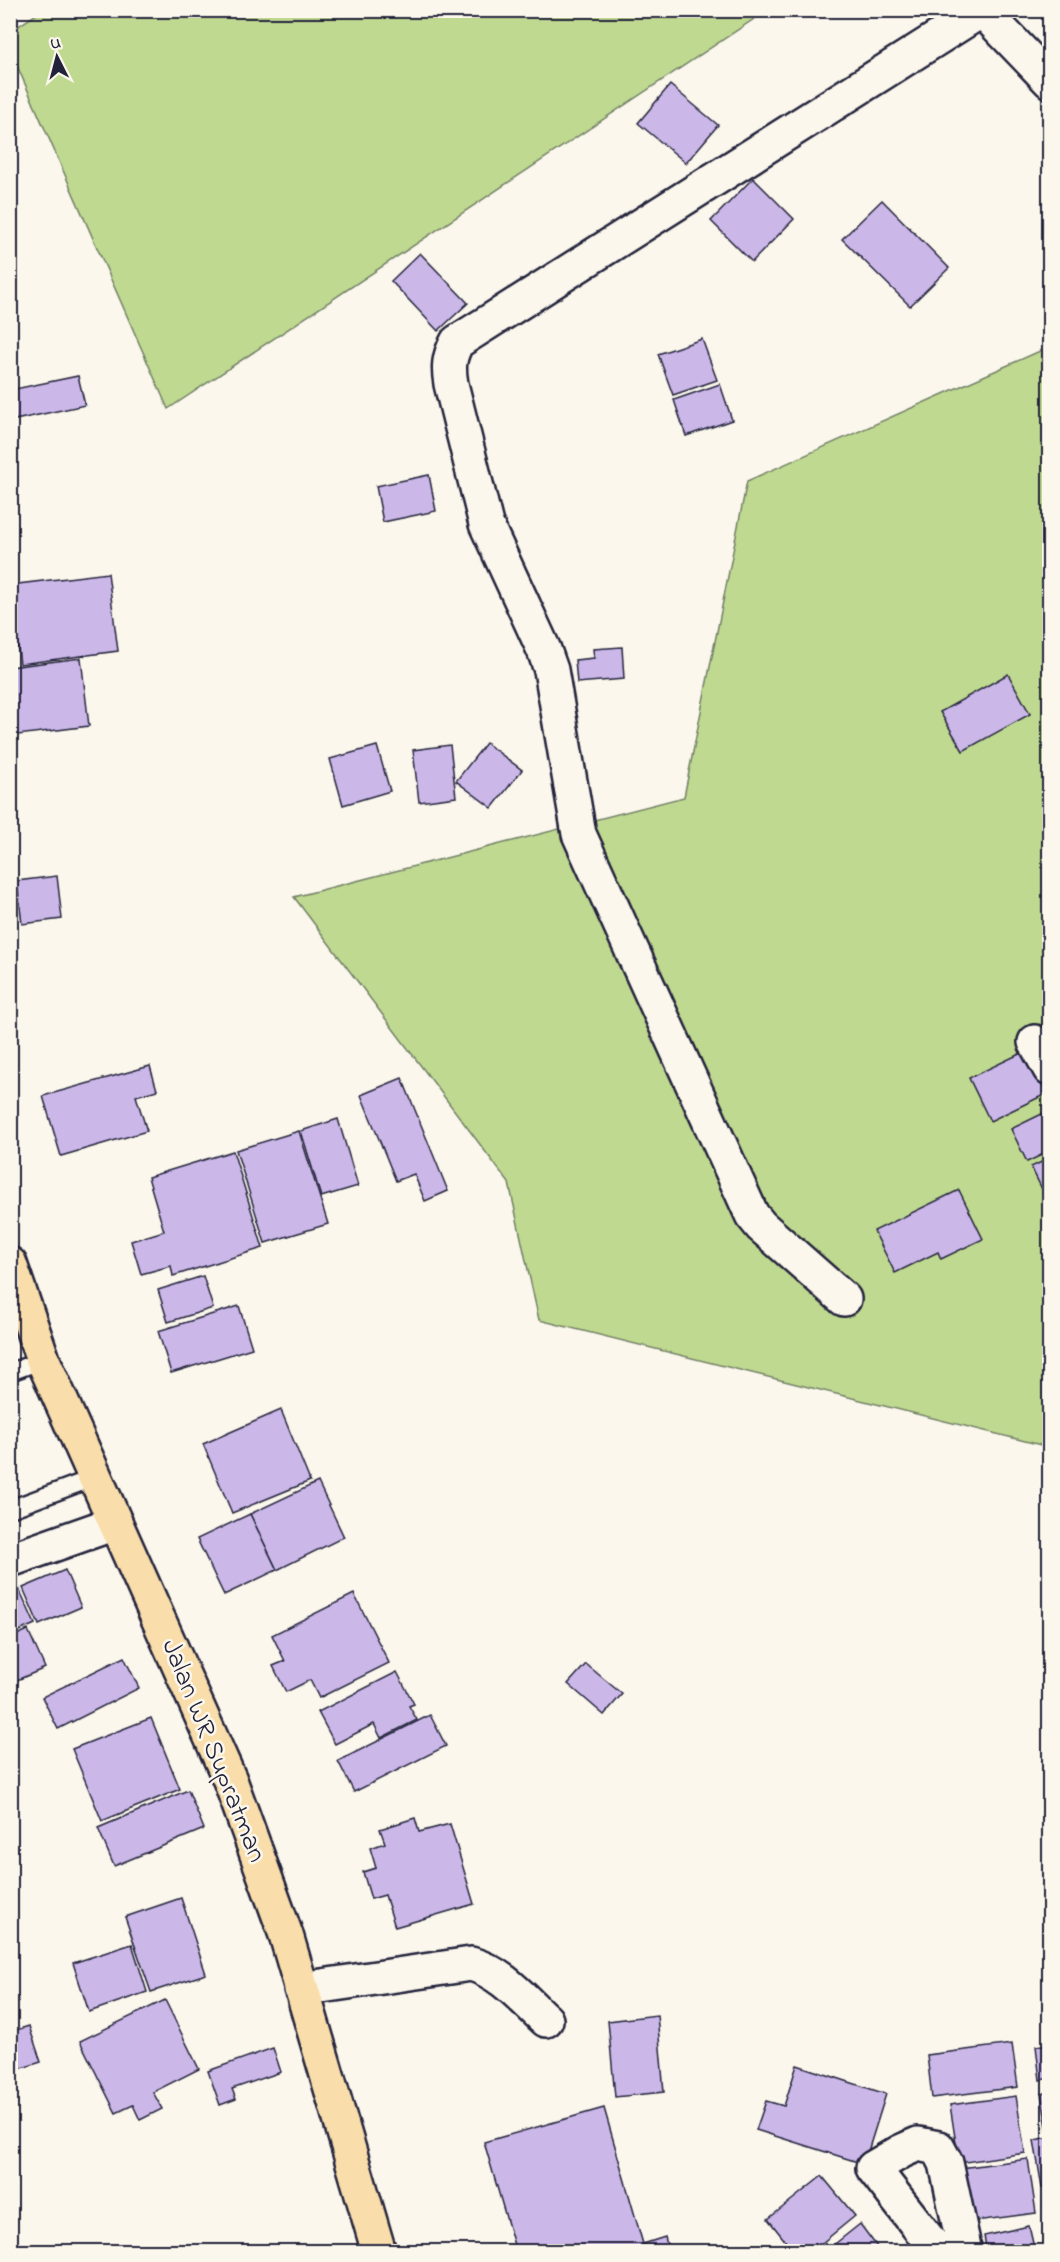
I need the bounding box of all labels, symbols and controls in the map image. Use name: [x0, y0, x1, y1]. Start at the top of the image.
north arrow: [27, 27, 87, 87]
text: U: [49, 32, 62, 57]
street label: Jalan WR Supratman: [150, 1633, 276, 1869]

